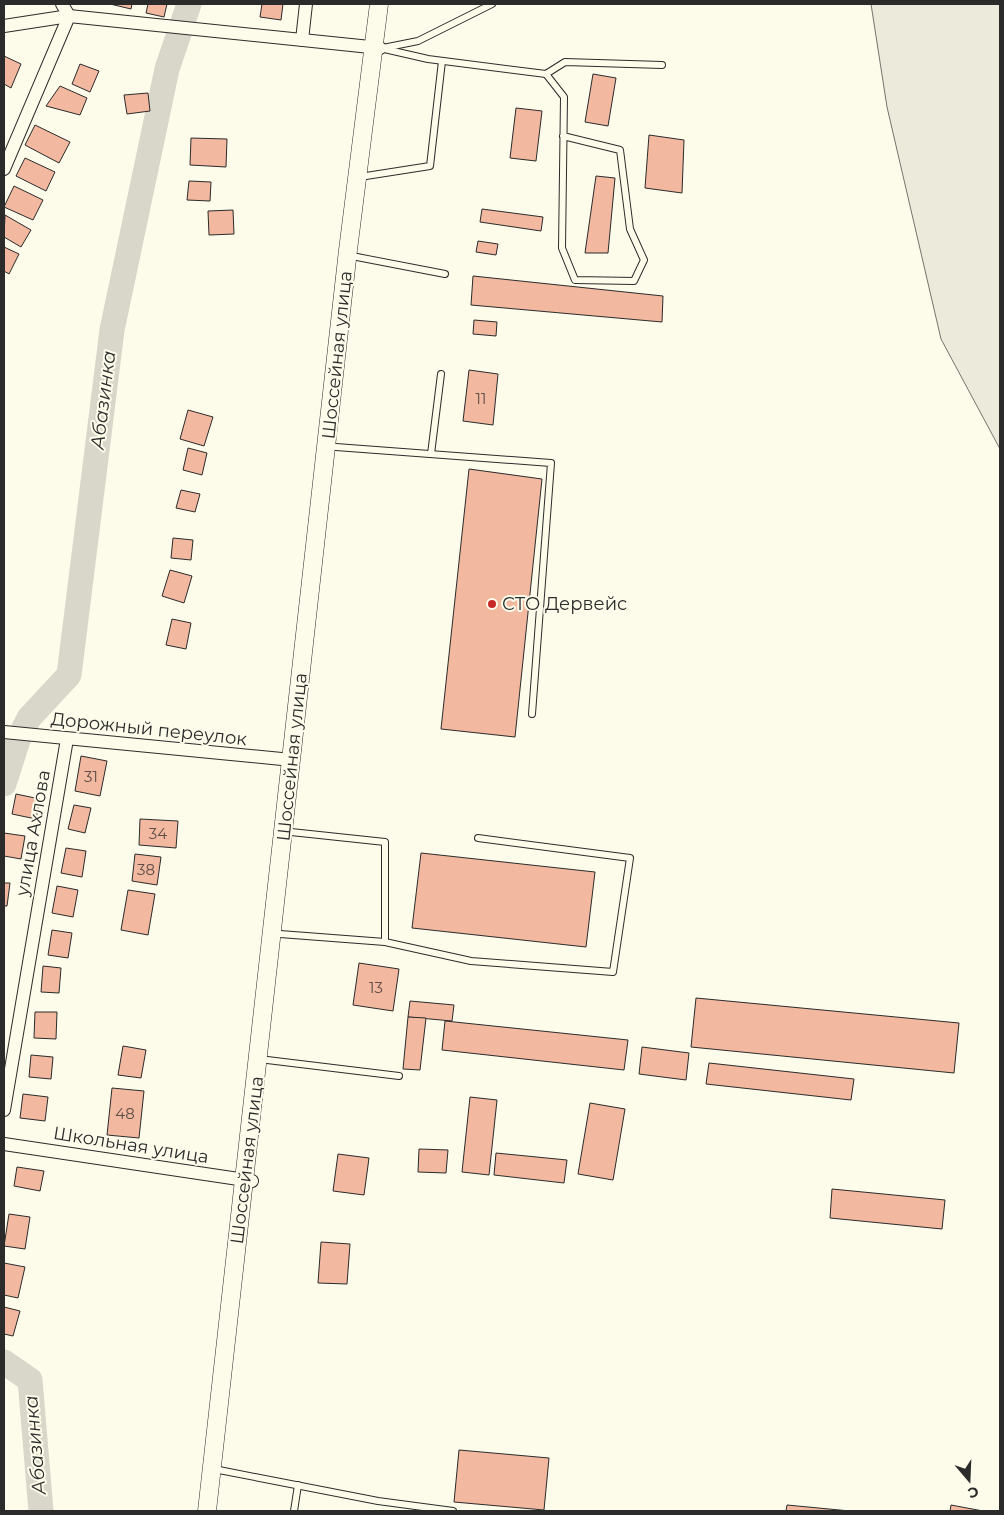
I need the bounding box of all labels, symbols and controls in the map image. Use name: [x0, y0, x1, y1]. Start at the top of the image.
street label: Шоссейная улица: [317, 270, 357, 440]
water label: Абазинка: [85, 349, 120, 452]
house number: 11: [476, 389, 486, 408]
place label: СТО Дервейс: [502, 593, 627, 615]
marker: СТО Дервейс: [486, 598, 498, 610]
street label: Шоссейная улица: [272, 672, 312, 842]
street label: Дорожный переулок: [50, 708, 248, 750]
house number: 31: [84, 767, 98, 786]
street label: улица Ахлова: [11, 768, 55, 899]
house number: 34: [149, 824, 167, 843]
house number: 38: [137, 860, 155, 879]
house number: 13: [369, 978, 383, 997]
street label: Шоссейная улица: [226, 1075, 268, 1245]
house number: 48: [115, 1104, 135, 1123]
street label: Школьная улица: [52, 1122, 210, 1168]
water label: Абазинка: [19, 1395, 51, 1496]
north arrow: [944, 1455, 994, 1505]
text: С: [965, 1482, 981, 1502]

